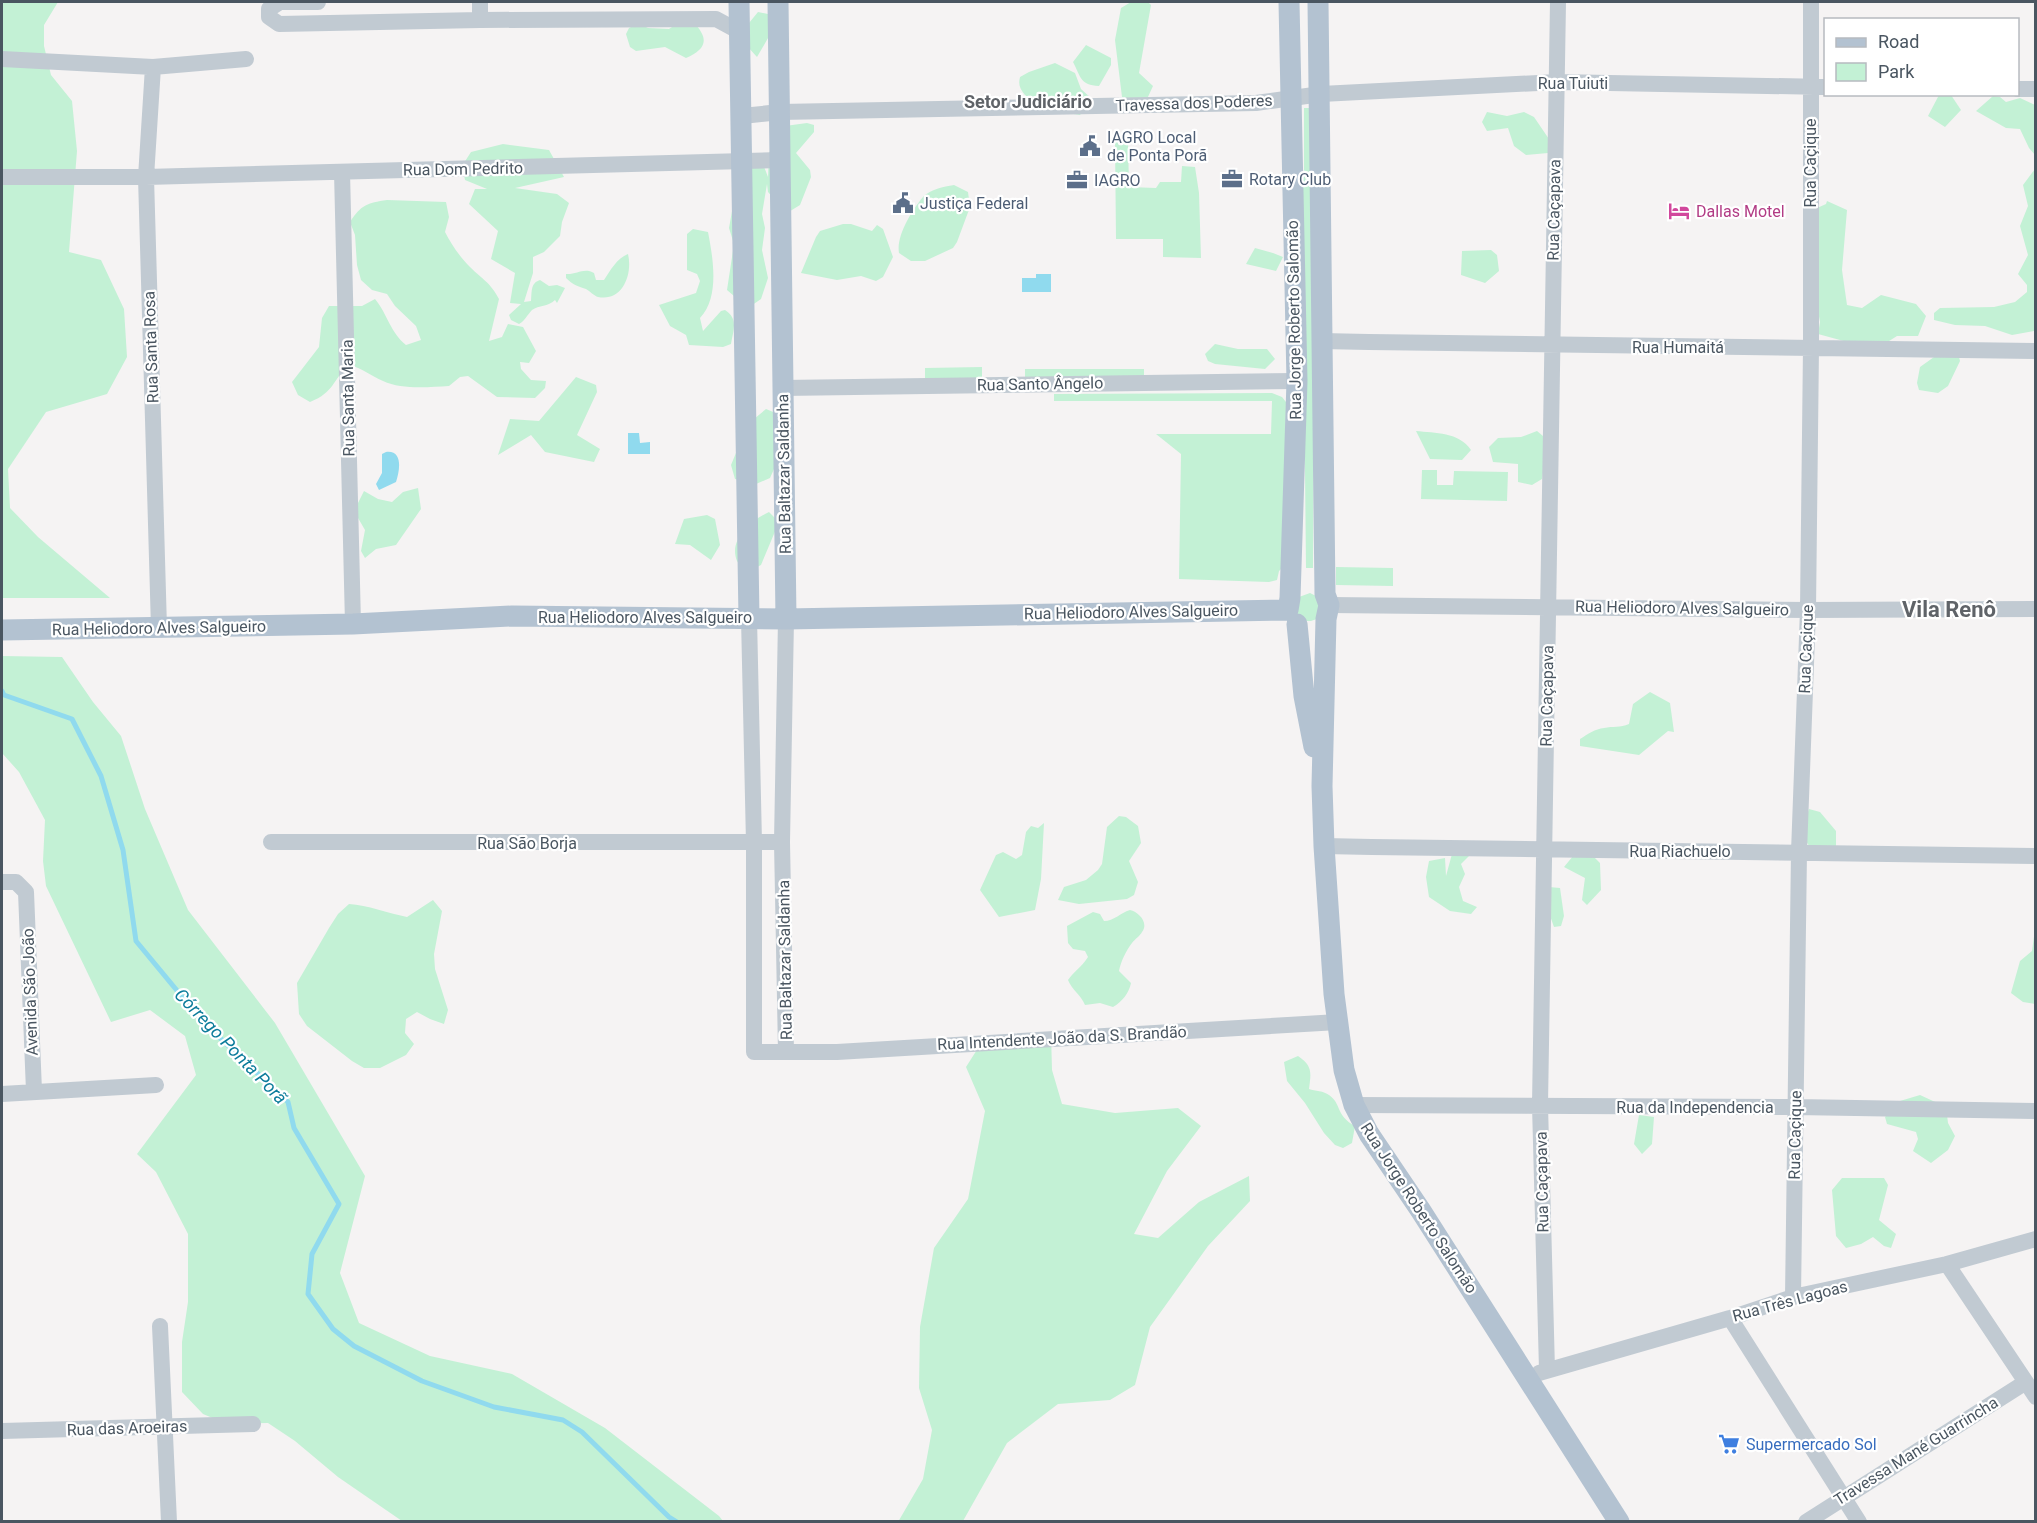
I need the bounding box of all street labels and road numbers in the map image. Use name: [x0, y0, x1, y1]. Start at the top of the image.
street label: Rua Tuiuti: [1538, 74, 1608, 93]
street label: Travessa dos Poderes: [1115, 91, 1273, 115]
street label: Rua Caçique: [1801, 118, 1820, 208]
street label: Rua Dom Pedrito: [403, 158, 523, 180]
street label: Rua Caçapava: [1544, 159, 1564, 261]
street label: Rua Jorge Roberto Salomão: [1283, 220, 1305, 420]
street label: Rua Santa Rosa: [140, 291, 162, 403]
street label: Rua Humaitá: [1632, 338, 1724, 357]
street label: Rua Santa Maria: [337, 339, 359, 457]
street label: Rua Santo Ângelo: [977, 373, 1103, 395]
street label: Rua Baltazar Saldanha: [773, 394, 795, 554]
street label: Rua Heliodoro Alves Salgueiro: [1575, 597, 1789, 619]
street label: Rua Heliodoro Alves Salgueiro: [1024, 601, 1238, 623]
street label: Rua Caçique: [1795, 604, 1817, 694]
street label: Rua Heliodoro Alves Salgueiro: [538, 608, 752, 627]
street label: Rua Heliodoro Alves Salgueiro: [52, 617, 266, 639]
street label: Rua Caçapava: [1537, 645, 1557, 747]
street label: Rua São Borja: [477, 834, 577, 853]
street label: Rua Riachuelo: [1629, 842, 1731, 861]
street label: Rua Baltazar Saldanha: [774, 880, 796, 1040]
street label: Avenida São João: [18, 928, 42, 1056]
street label: Rua Intendente João da S. Brandão: [937, 1022, 1187, 1054]
street label: Rua Caçique: [1785, 1090, 1805, 1180]
street label: Rua da Independencia: [1616, 1098, 1774, 1117]
street label: Rua Jorge Roberto Salomão: [1357, 1119, 1481, 1297]
street label: Rua Caçapava: [1532, 1131, 1552, 1233]
street label: Rua Três Lagoas: [1730, 1277, 1850, 1325]
street label: Travessa Mané Guarrincha: [1830, 1393, 2002, 1509]
street label: Rua das Aroeiras: [66, 1416, 188, 1440]

